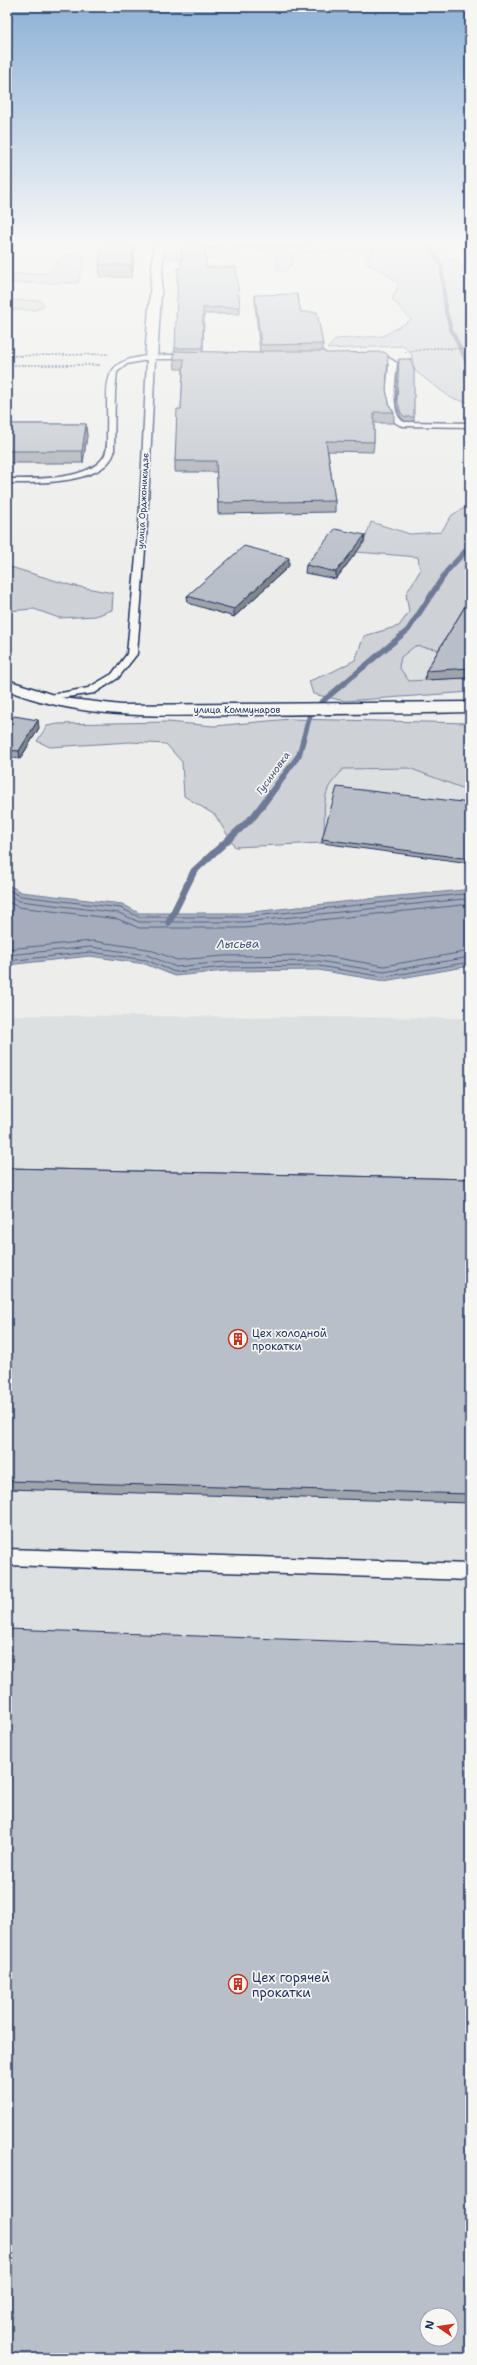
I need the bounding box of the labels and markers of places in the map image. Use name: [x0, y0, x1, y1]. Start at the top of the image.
place label: Цех холодной прокатки: [252, 1326, 327, 1354]
building icon: Цех холодной прокатки: [227, 1328, 249, 1350]
place label: Цех горячей прокатки: [252, 1969, 330, 2001]
building icon: Цех горячей прокатки: [227, 1973, 249, 1995]

